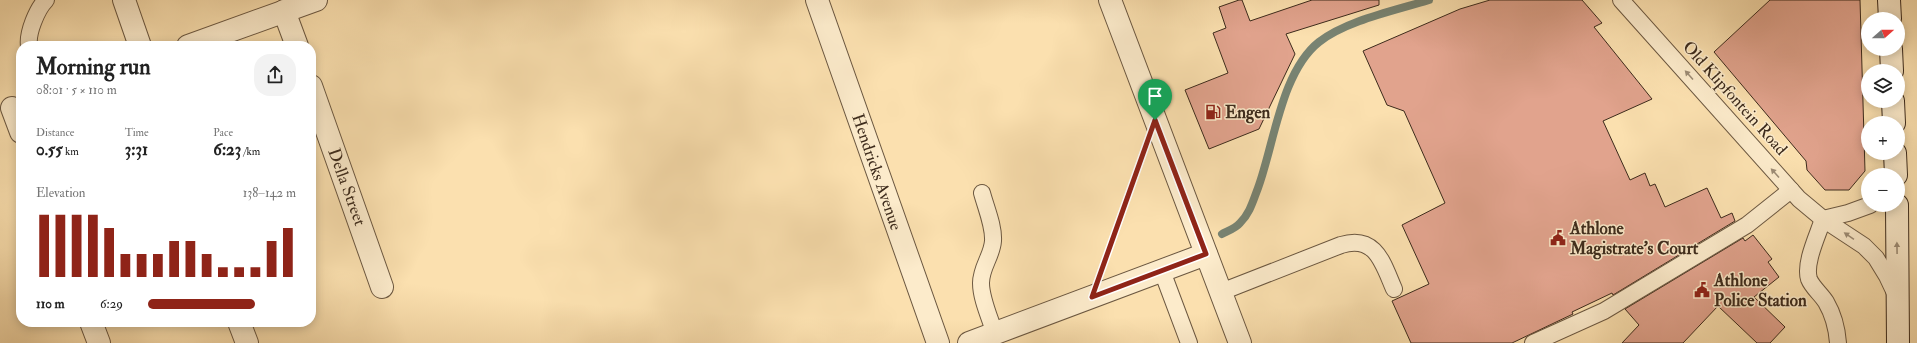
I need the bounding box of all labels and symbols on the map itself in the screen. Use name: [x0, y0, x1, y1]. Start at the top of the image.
north arrow: [1861, 12, 1905, 56]
street label: Old Klipfontein Road: [1677, 37, 1792, 161]
one-way arrow: [1684, 70, 1694, 80]
pin: [1138, 79, 1172, 120]
place label: Engen: [1225, 102, 1270, 124]
fuel station icon: Engen: [1204, 103, 1222, 121]
street label: Hendricks Avenue: [847, 111, 907, 233]
street label: Della Street: [323, 145, 371, 229]
one-way arrow: [1771, 167, 1780, 178]
place label: Athlone Magistrate's Court: [1569, 218, 1699, 260]
public building icon: Athlone Magistrate's Court: [1549, 229, 1567, 247]
one-way arrow: [1844, 232, 1855, 240]
one-way arrow: [1894, 241, 1900, 254]
place label: Athlone Police Station: [1713, 270, 1807, 311]
public building icon: Athlone Police Station: [1693, 281, 1711, 299]

